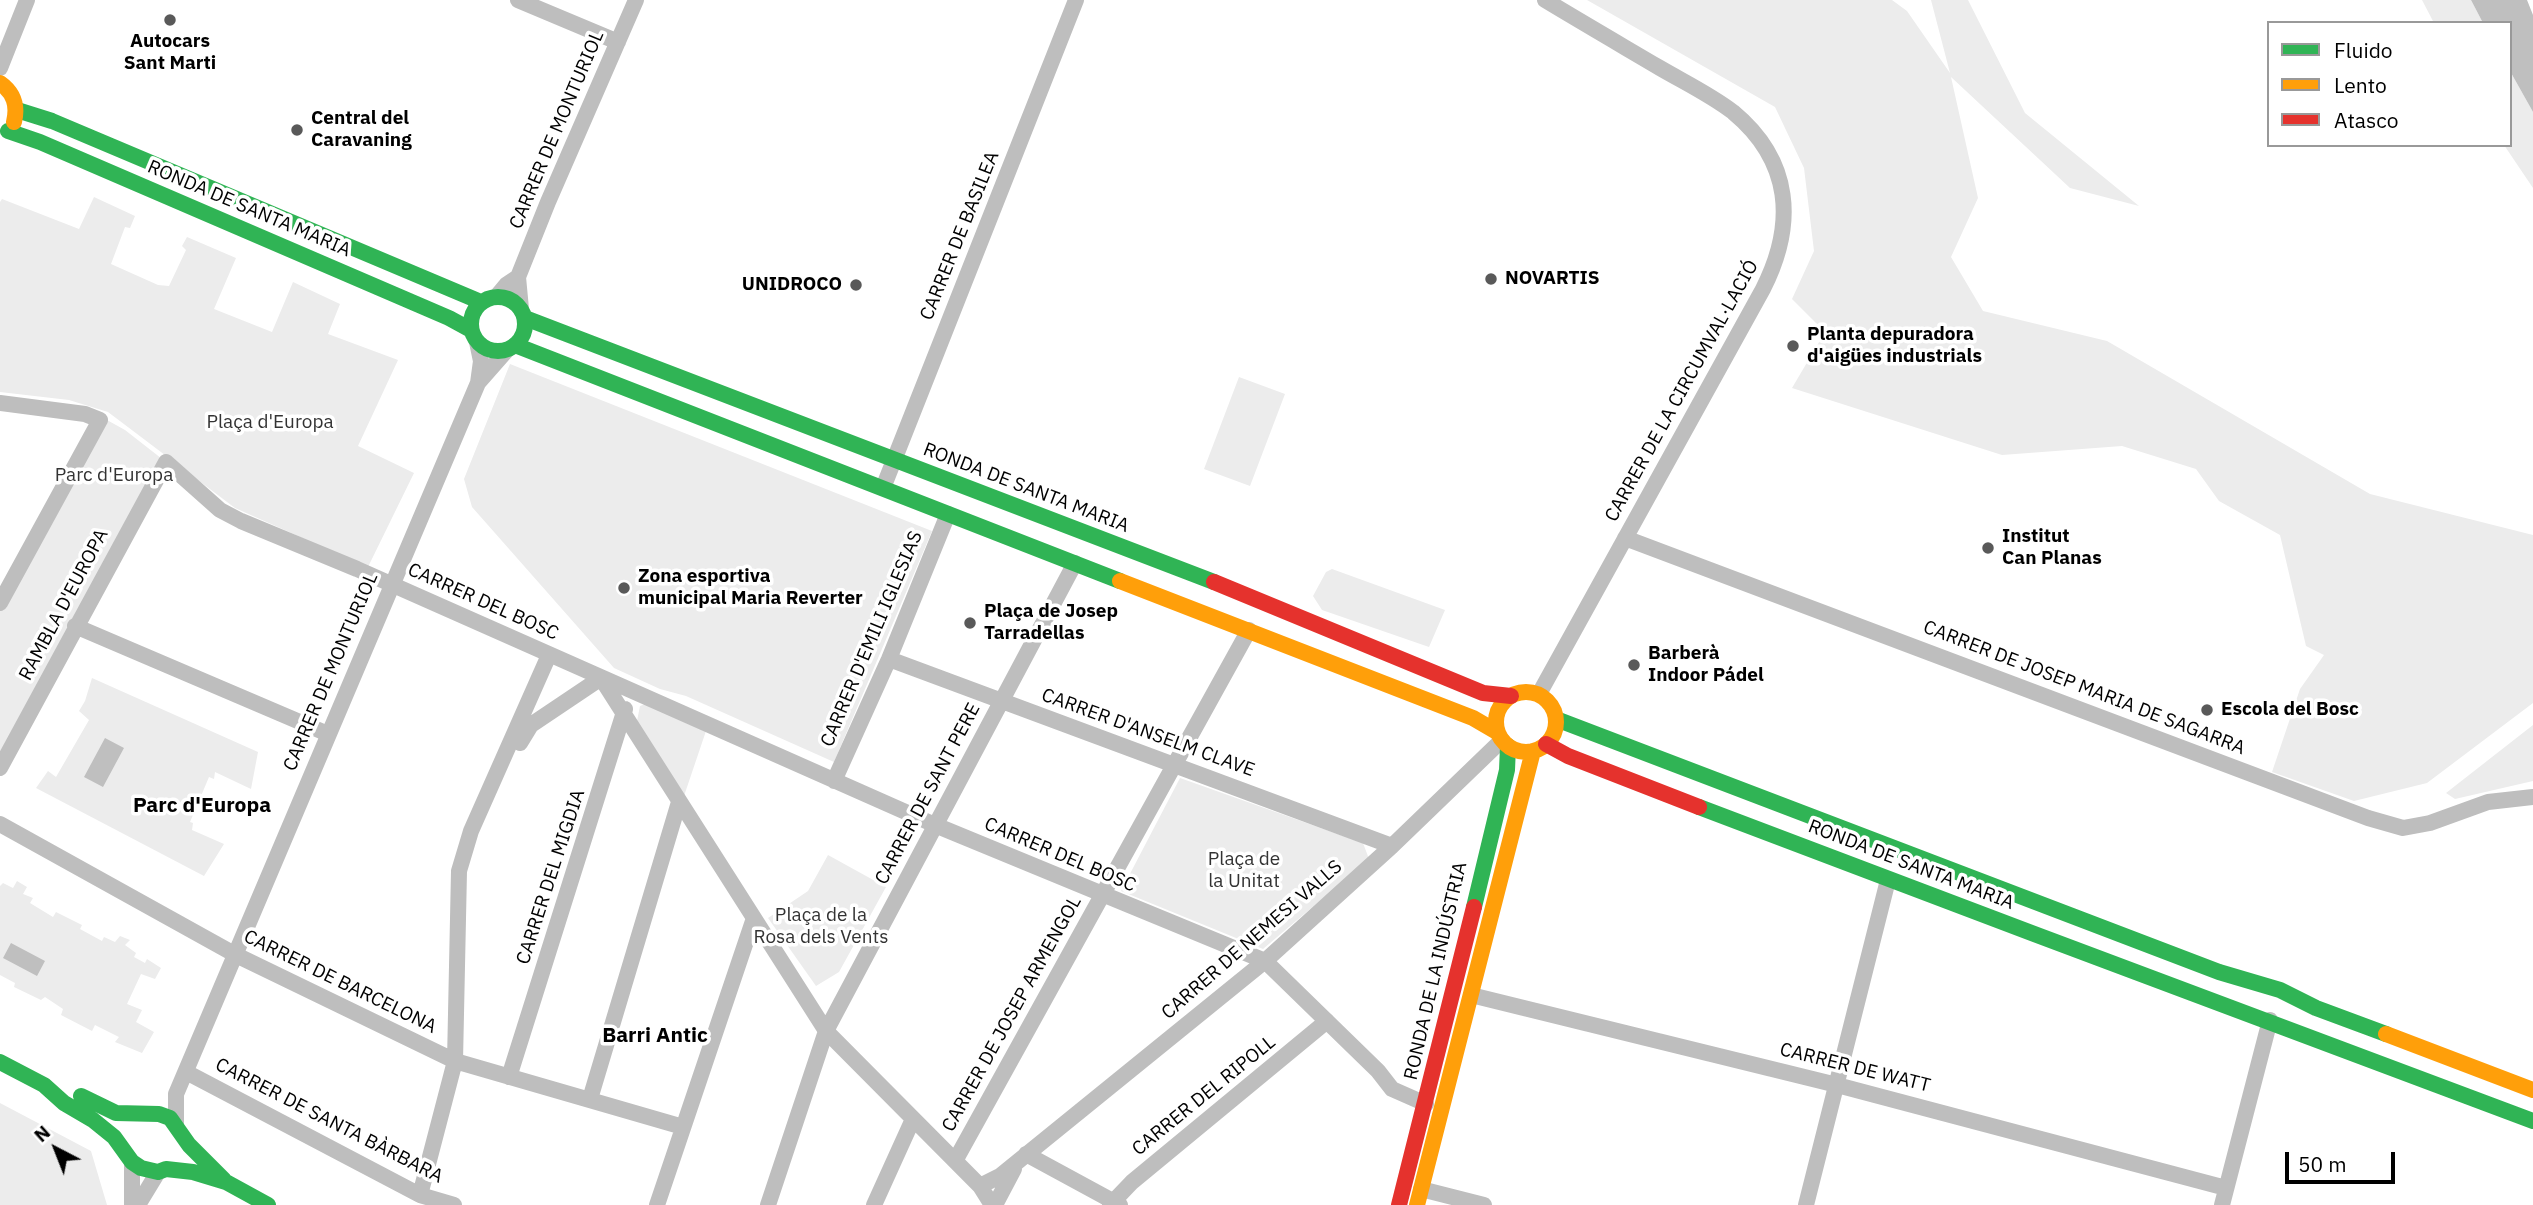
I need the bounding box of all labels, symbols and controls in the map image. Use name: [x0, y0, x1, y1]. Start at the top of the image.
marker: Autocars Sant Marti: [162, 12, 178, 28]
legend: [2267, 21, 2512, 147]
street label: CARRER DE MONTURIOL: [505, 27, 609, 233]
place label: Autocars Sant Marti: [124, 31, 216, 75]
text: Fluido: [2334, 36, 2393, 64]
text: Lento: [2334, 71, 2387, 99]
text: Atasco: [2334, 106, 2398, 134]
place label: Central del Caravaning: [311, 108, 412, 152]
marker: Central del Caravaning: [289, 122, 305, 138]
street label: CARRER DE BASILEA: [916, 148, 1004, 324]
street label: RONDA DE SANTA MARIA: [144, 156, 354, 262]
street label: CARRER DE LA CIRCUMVAL·LACIÓ: [1600, 256, 1764, 526]
place label: NOVARTIS: [1505, 268, 1600, 290]
marker: NOVARTIS: [1483, 271, 1499, 287]
place label: UNIDROCO: [742, 274, 842, 296]
marker: UNIDROCO: [848, 277, 864, 293]
place label: Planta depuradora d'aigües industrials: [1807, 324, 1982, 368]
marker: Planta depuradora d'aigües industrials: [1785, 338, 1801, 354]
park label: Plaça d'Europa: [206, 412, 334, 434]
street label: RONDA DE SANTA MARIA: [920, 438, 1132, 538]
park label: Parc d'Europa: [55, 465, 173, 487]
street label: RAMBLA D'EUROPA: [14, 525, 114, 685]
place label: Institut Can Planas: [2002, 526, 2102, 570]
street label: CARRER D'EMILI IGLESIAS: [816, 528, 928, 750]
marker: Institut Can Planas: [1980, 540, 1996, 556]
street label: CARRER DEL BOSC: [404, 559, 562, 645]
place label: Zona esportiva municipal Maria Reverter: [638, 566, 863, 610]
street label: CARRER DE MONTURIOL: [279, 569, 383, 775]
marker: Zona esportiva municipal Maria Reverter: [616, 580, 632, 596]
place label: Plaça de Josep Tarradellas: [984, 601, 1118, 645]
marker: Plaça de Josep Tarradellas: [962, 615, 978, 631]
street label: CARRER DE JOSEP MARIA DE SAGARRA: [1920, 616, 2248, 760]
place label: Barberà Indoor Pádel: [1648, 643, 1764, 687]
marker: Barberà Indoor Pádel: [1626, 657, 1642, 673]
street label: CARRER D'ANSELM CLAVE: [1038, 684, 1258, 782]
street label: CARRER DE SANT PERE: [870, 699, 986, 889]
place label: Escola del Bosc: [2221, 699, 2359, 721]
marker: Escola del Bosc: [2199, 702, 2215, 718]
street label: CARRER DEL MIGDIA: [512, 787, 590, 967]
district label: Parc d'Europa: [133, 793, 271, 819]
street label: CARRER DEL BOSC: [981, 813, 1139, 897]
street label: RONDA DE SANTA MARIA: [1805, 815, 2017, 915]
park label: Plaça de la Unitat: [1208, 849, 1280, 893]
street label: CARRER DE NEMESI VALLS: [1157, 855, 1347, 1025]
street label: RONDA DE LA INDÚSTRIA: [1400, 860, 1472, 1082]
street label: CARRER DE JOSEP ARMENGOL: [938, 892, 1086, 1136]
park label: Plaça de la Rosa dels Vents: [754, 905, 888, 949]
street label: CARRER DE BARCELONA: [240, 925, 440, 1039]
district label: Barri Antic: [602, 1023, 708, 1049]
street label: CARRER DEL RIPOLL: [1128, 1031, 1280, 1161]
street label: CARRER DE WATT: [1777, 1038, 1933, 1098]
street label: CARRER DE SANTA BÀRBARA: [211, 1054, 447, 1188]
north arrow: [21, 1114, 91, 1184]
text: N: [29, 1120, 55, 1147]
scale bar: [2288, 1138, 2398, 1182]
text: 50 m: [2298, 1150, 2347, 1178]

